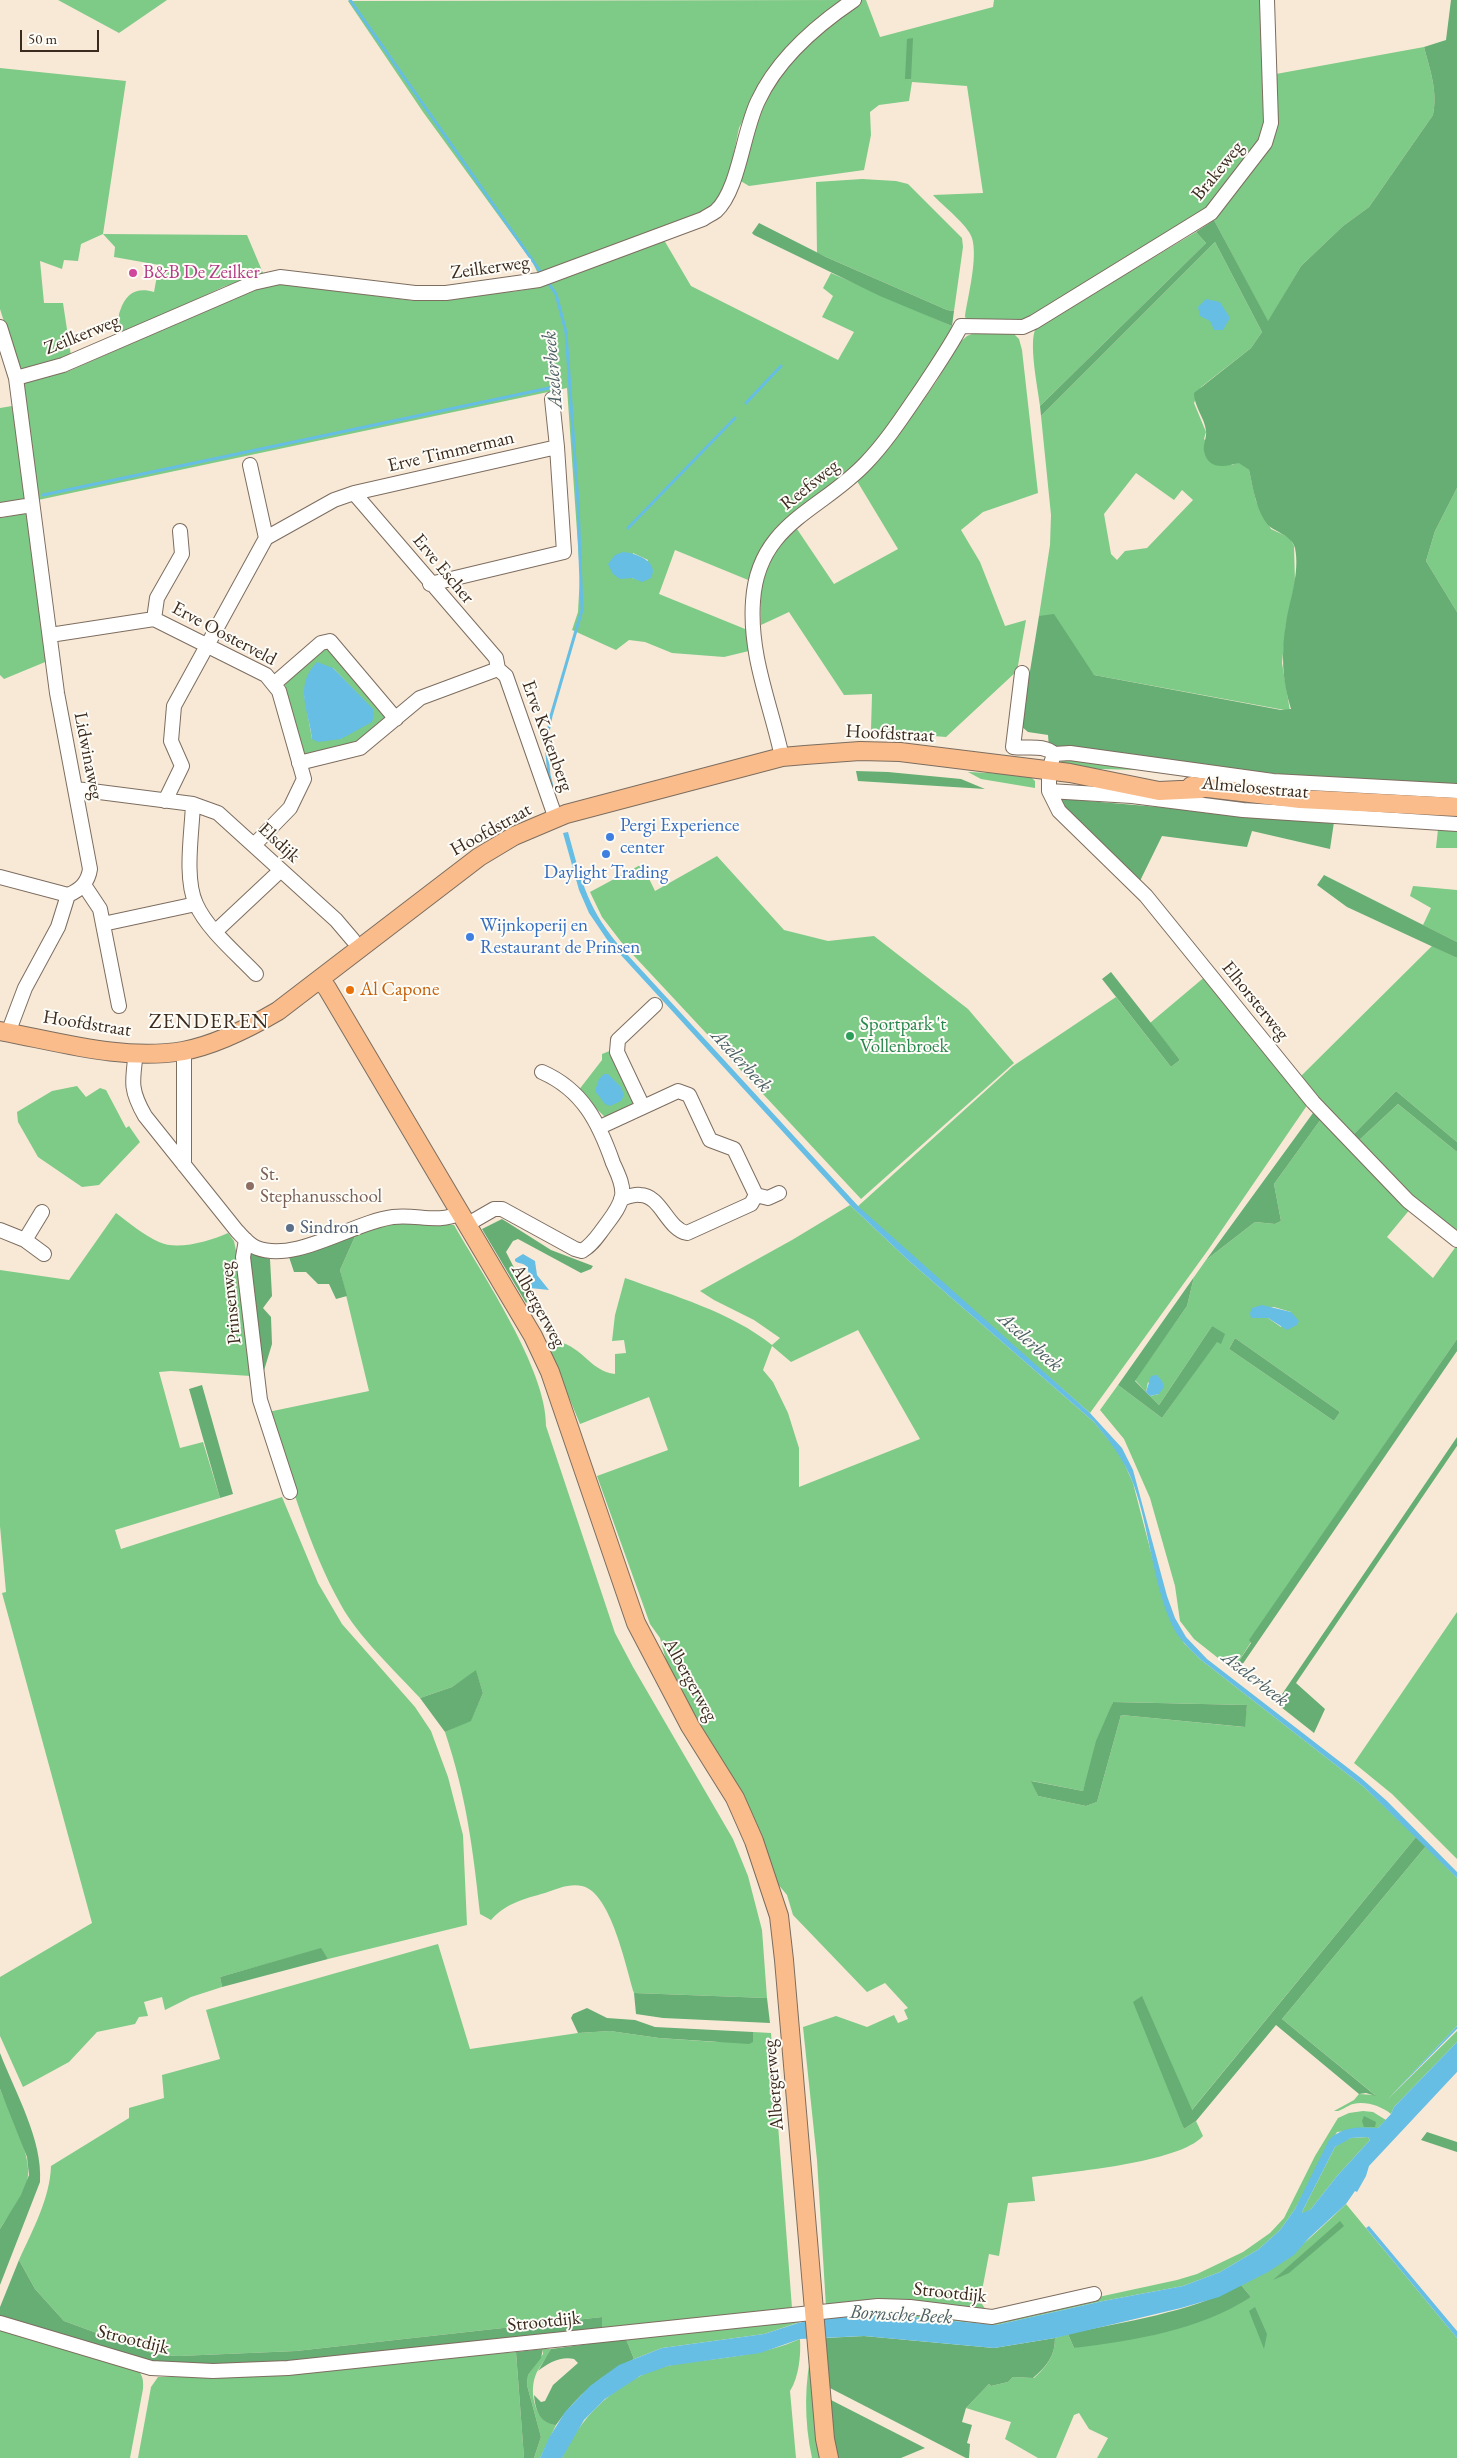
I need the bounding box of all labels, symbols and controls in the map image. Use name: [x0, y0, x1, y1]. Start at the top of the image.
scale bar: [22, 20, 101, 52]
text: 50 m: [28, 29, 57, 48]
street label: Brakeweg: [1187, 137, 1249, 205]
street label: Zeilkerweg: [449, 251, 531, 285]
place label: B&B De Zeilker: [143, 262, 260, 284]
marker: B&B De Zeilker: [127, 267, 139, 279]
street label: Zeilkerweg: [41, 310, 123, 360]
water label: Azelerbeek: [538, 330, 568, 410]
street label: Erve Timmerman: [385, 426, 517, 478]
street label: Reefsweg: [776, 455, 844, 515]
street label: Erve Escher: [407, 529, 479, 609]
street label: Erve Oosterveld: [168, 597, 280, 671]
street label: Erve Kokenberg: [516, 677, 578, 795]
street label: Lidwinaweg: [68, 710, 108, 802]
street label: Hoofdstraat: [845, 720, 935, 748]
street label: Almelosestraat: [1201, 772, 1309, 804]
street label: Hoofdstraat: [447, 798, 535, 862]
place label: Pergi Experience center: [620, 815, 739, 859]
street label: Elsdijk: [253, 818, 305, 868]
marker: Pergi Experience center: [604, 831, 616, 843]
marker: Daylight Trading: [600, 848, 612, 860]
place label: Daylight Trading: [544, 862, 668, 884]
place label: Wijnkoperij en Restaurant de Prinsen: [480, 915, 640, 959]
marker: Wijnkoperij en Restaurant de Prinsen: [464, 931, 476, 943]
street label: Elhorsterweg: [1216, 957, 1294, 1045]
place label: Al Capone: [360, 979, 439, 1001]
marker: Al Capone: [344, 984, 356, 996]
street label: Hoofdstraat: [41, 1006, 133, 1042]
district label: ZENDEREN: [148, 1009, 270, 1035]
place label: Sportpark 't Vollenbroek: [860, 1014, 948, 1058]
water label: Azelerbeek: [705, 1024, 777, 1098]
marker: Sportpark 't Vollenbroek: [844, 1030, 856, 1042]
place label: St. Stephanusschool: [260, 1164, 382, 1208]
marker: St. Stephanusschool: [244, 1180, 256, 1192]
place label: Sindron: [300, 1217, 359, 1239]
marker: Sindron: [284, 1222, 296, 1234]
street label: Albergerweg: [506, 1260, 570, 1352]
street label: Prinsenweg: [215, 1261, 247, 1345]
water label: Azelerbeek: [993, 1307, 1067, 1377]
street label: Albergerweg: [658, 1634, 722, 1726]
water label: Azelerbeek: [1217, 1645, 1293, 1713]
street label: Albergerweg: [759, 2038, 789, 2132]
street label: Strootdijk: [912, 2278, 988, 2308]
water label: Bornsche Beek: [849, 2300, 953, 2330]
street label: Strootdijk: [506, 2307, 582, 2337]
street label: Strootdijk: [95, 2320, 171, 2360]

